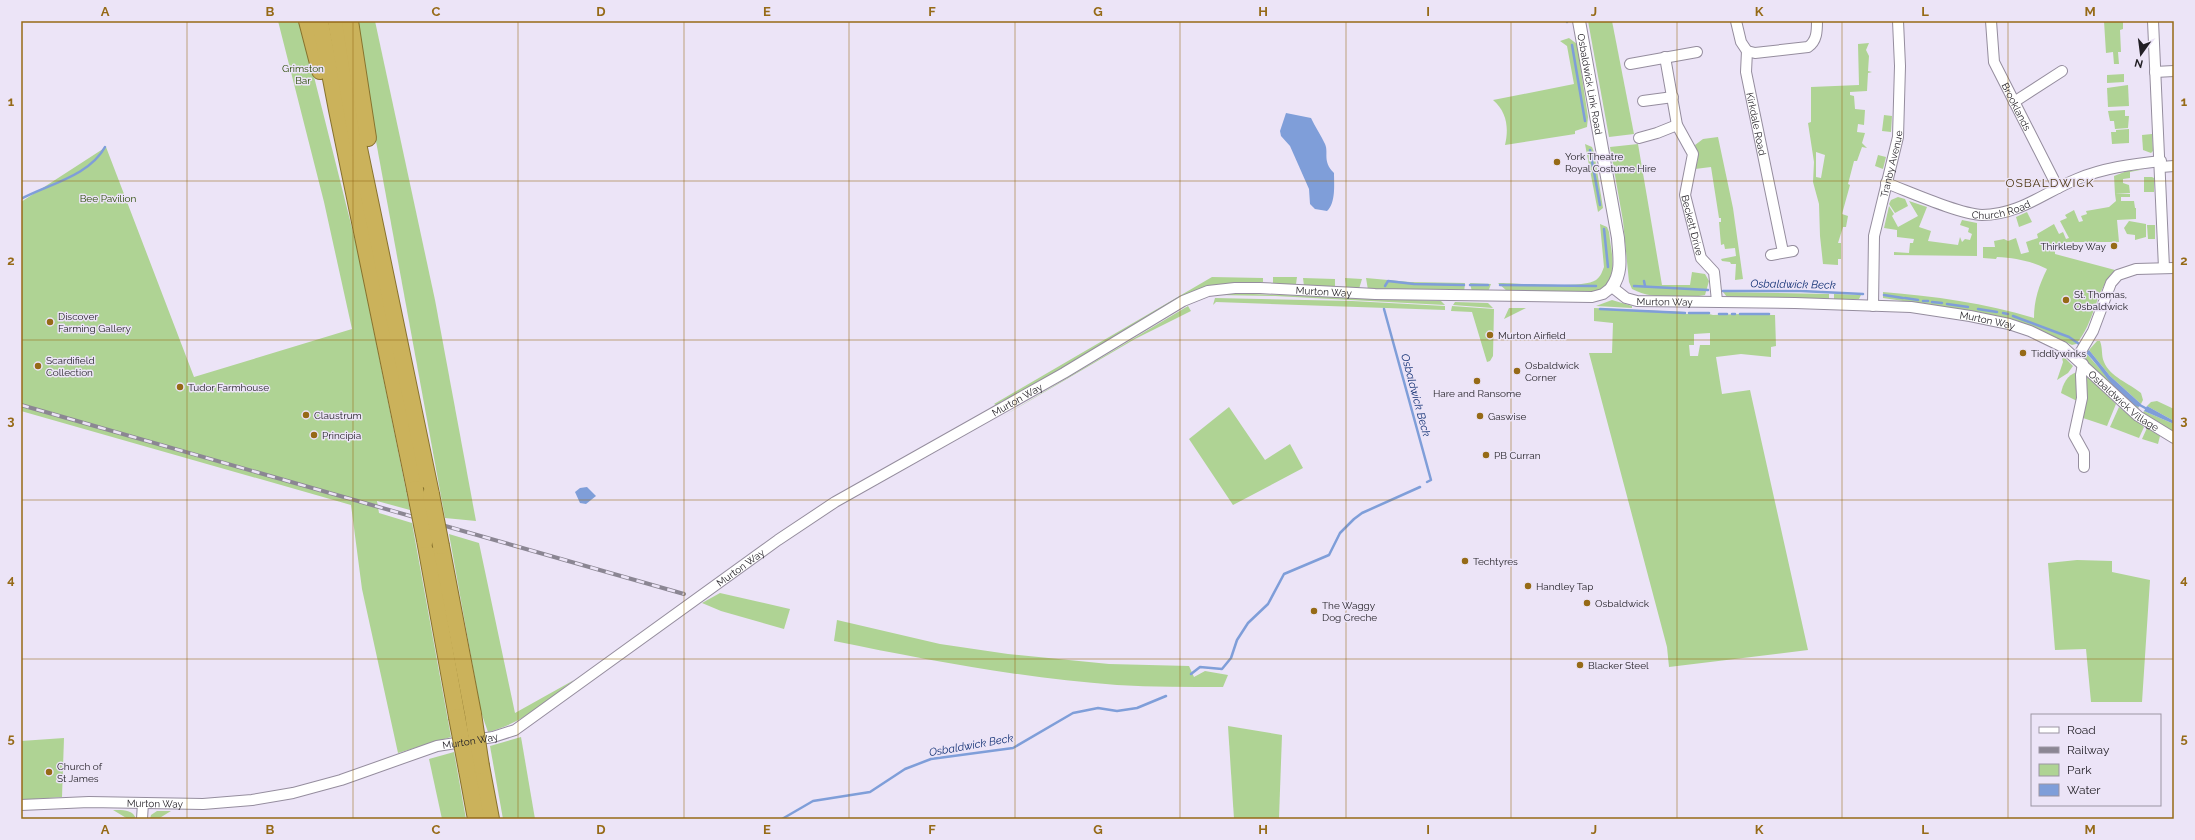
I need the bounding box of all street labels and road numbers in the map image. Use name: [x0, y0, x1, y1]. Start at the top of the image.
street label: Osbaldwick Link Road: [1575, 33, 1604, 135]
street label: Brooklands: [1999, 81, 2033, 133]
street label: Kirkdale Road: [1744, 92, 1768, 156]
street label: Tranby Avenue: [1878, 130, 1904, 199]
street label: Beckett Drive: [1679, 194, 1705, 257]
street label: Church Road: [1971, 198, 2032, 221]
street label: Murton Way: [1295, 285, 1353, 299]
street label: Murton Way: [1636, 296, 1693, 308]
street label: Murton Way: [1959, 310, 2017, 332]
street label: Osbaldwick Village: [2086, 368, 2161, 433]
street label: Murton Way: [990, 381, 1045, 419]
street label: Murton Way: [714, 546, 767, 589]
street label: Murton Way: [442, 731, 500, 751]
street label: Murton Way: [127, 798, 184, 810]

